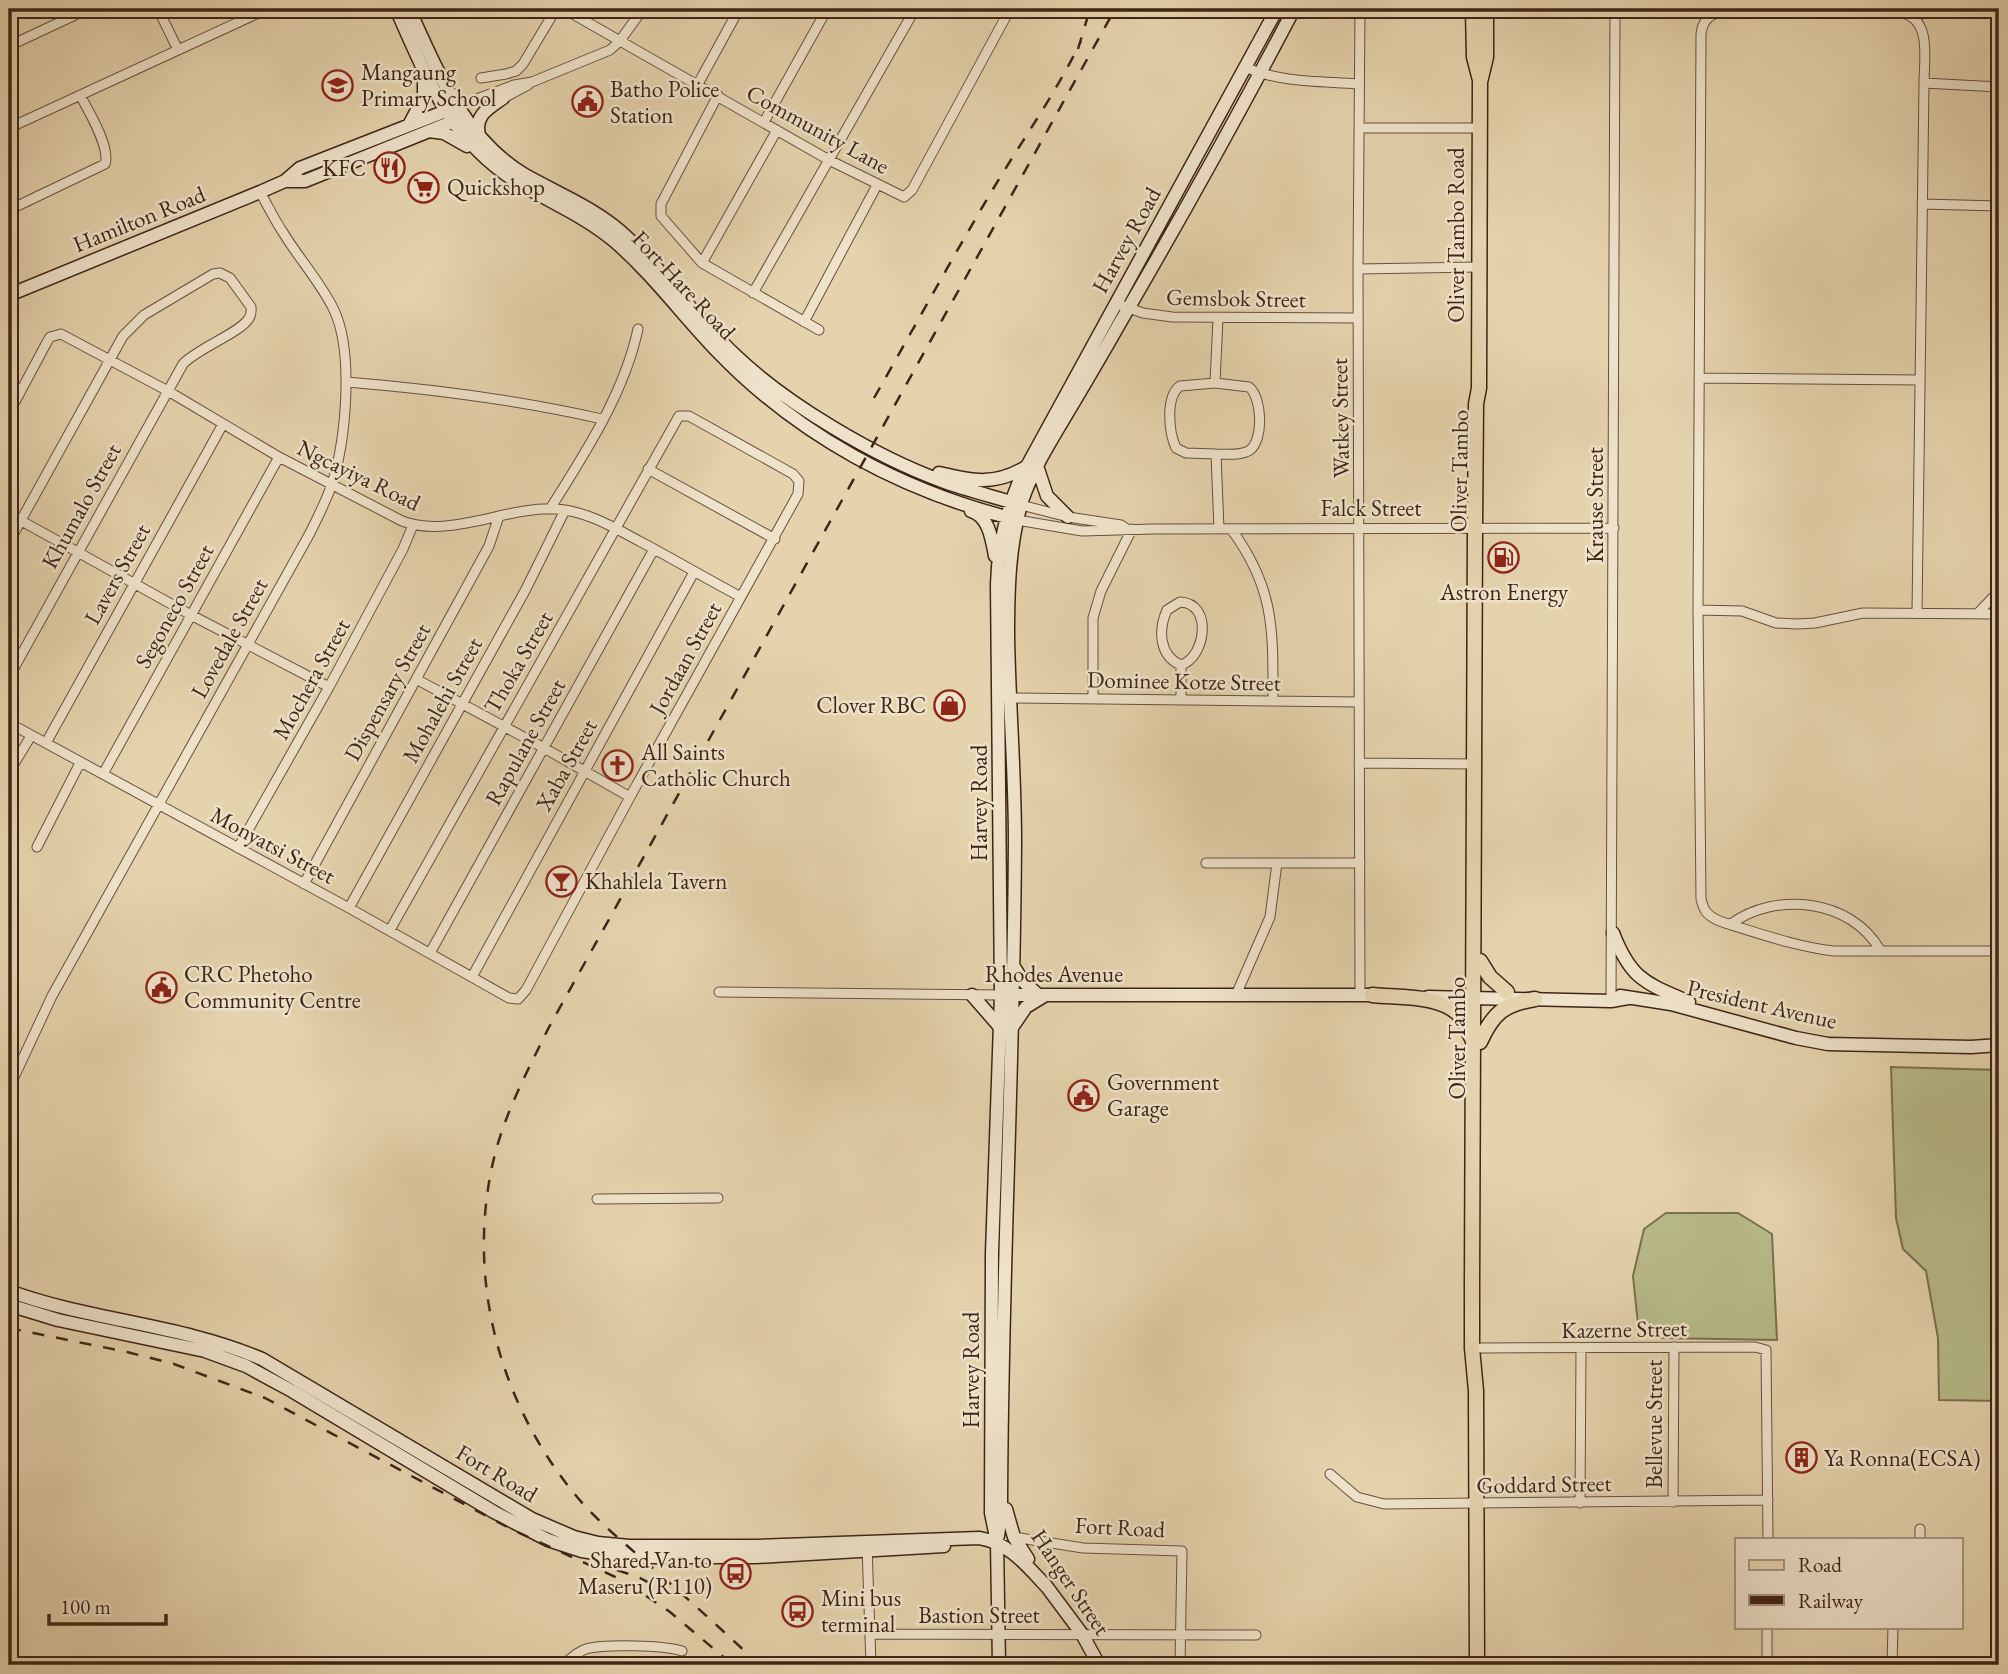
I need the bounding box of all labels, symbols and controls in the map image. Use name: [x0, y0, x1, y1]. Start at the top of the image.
place label: Mangaung Primary School: [361, 57, 497, 113]
school or university icon: Mangaung Primary School: [321, 68, 355, 102]
place label: Batho Police Station: [610, 74, 719, 130]
street label: Community Lane: [741, 77, 895, 181]
public building icon: Batho Police Station: [570, 85, 604, 119]
street label: Oliver Tambo Road: [1441, 147, 1471, 323]
restaurant icon: KFC: [372, 151, 406, 185]
place label: KFC: [322, 153, 366, 183]
supermarket icon: Quickshop: [407, 170, 441, 204]
place label: Quickshop: [447, 172, 545, 202]
street label: Hamilton Road: [68, 179, 210, 259]
street label: Harvey Road: [1085, 181, 1168, 298]
street label: Fort Hare Road: [626, 224, 743, 346]
street label: Gemsbok Street: [1166, 282, 1307, 314]
street label: Watkey Street: [1324, 357, 1356, 478]
street label: Oliver Tambo: [1443, 409, 1475, 533]
street label: Ngcayiya Road: [292, 432, 426, 518]
street label: Khumalo Street: [34, 437, 128, 574]
street label: Krause Street: [1580, 446, 1610, 563]
street label: Falck Street: [1320, 493, 1422, 523]
street label: Lavers Street: [77, 518, 157, 630]
street label: Segoneco Street: [128, 538, 221, 673]
fuel station icon: Astron Energy: [1487, 541, 1521, 575]
street label: Lovedale Street: [184, 572, 275, 704]
place label: Astron Energy: [1439, 577, 1569, 607]
street label: Jordaan Street: [641, 596, 729, 721]
street label: Thoka Street: [477, 605, 560, 719]
street label: Mochera Street: [265, 613, 357, 745]
street label: Dispensary Street: [337, 617, 438, 766]
street label: Mohalehi Street: [395, 631, 489, 768]
street label: Dominee Kotze Street: [1087, 664, 1282, 698]
street label: Rapulane Street: [478, 673, 573, 811]
shop icon: Clover RBC: [932, 688, 966, 722]
place label: Clover RBC: [816, 690, 926, 720]
street label: Xaba Street: [528, 713, 604, 817]
place label: All Saints Catholic Church: [640, 737, 791, 793]
street label: Harvey Road: [964, 744, 994, 861]
church icon: All Saints Catholic Church: [601, 748, 635, 782]
street label: Monyatsi Street: [205, 800, 341, 891]
bar icon: Khahlela Tavern: [545, 864, 579, 898]
place label: Khahlela Tavern: [585, 866, 727, 896]
place label: CRC Phetoho Community Centre: [184, 959, 361, 1015]
street label: Rhodes Avenue: [985, 959, 1123, 989]
public building icon: CRC Phetoho Community Centre: [144, 970, 178, 1004]
street label: President Avenue: [1684, 972, 1840, 1036]
street label: Oliver Tambo: [1442, 977, 1472, 1099]
place label: Government Garage: [1107, 1067, 1220, 1123]
public building icon: Government Garage: [1067, 1078, 1101, 1112]
street label: Harvey Road: [956, 1311, 986, 1428]
street label: Kazerne Street: [1561, 1313, 1688, 1345]
street label: Bellevue Street: [1639, 1359, 1669, 1488]
street label: Fort Road: [451, 1437, 544, 1509]
building icon: Ya Ronna(ECSA): [1784, 1441, 1818, 1475]
place label: Ya Ronna(ECSA): [1824, 1443, 1980, 1473]
street label: Goddard Street: [1476, 1468, 1613, 1500]
street label: Fort Road: [1074, 1510, 1166, 1544]
street label: Hanger Street: [1025, 1523, 1118, 1641]
legend: [1735, 1538, 1962, 1628]
place label: Shared Van to Maseru (R110): [578, 1545, 712, 1601]
text: Road: [1798, 1551, 1842, 1578]
bus stop icon: Shared Van to Maseru (R110): [718, 1556, 752, 1590]
scale bar: [49, 1583, 166, 1627]
place label: Mini bus terminal: [821, 1583, 901, 1639]
text: Railway: [1798, 1587, 1864, 1614]
text: 100 m: [60, 1593, 111, 1620]
bus stop icon: Mini bus terminal: [781, 1594, 815, 1628]
street label: Bastion Street: [918, 1600, 1041, 1630]

